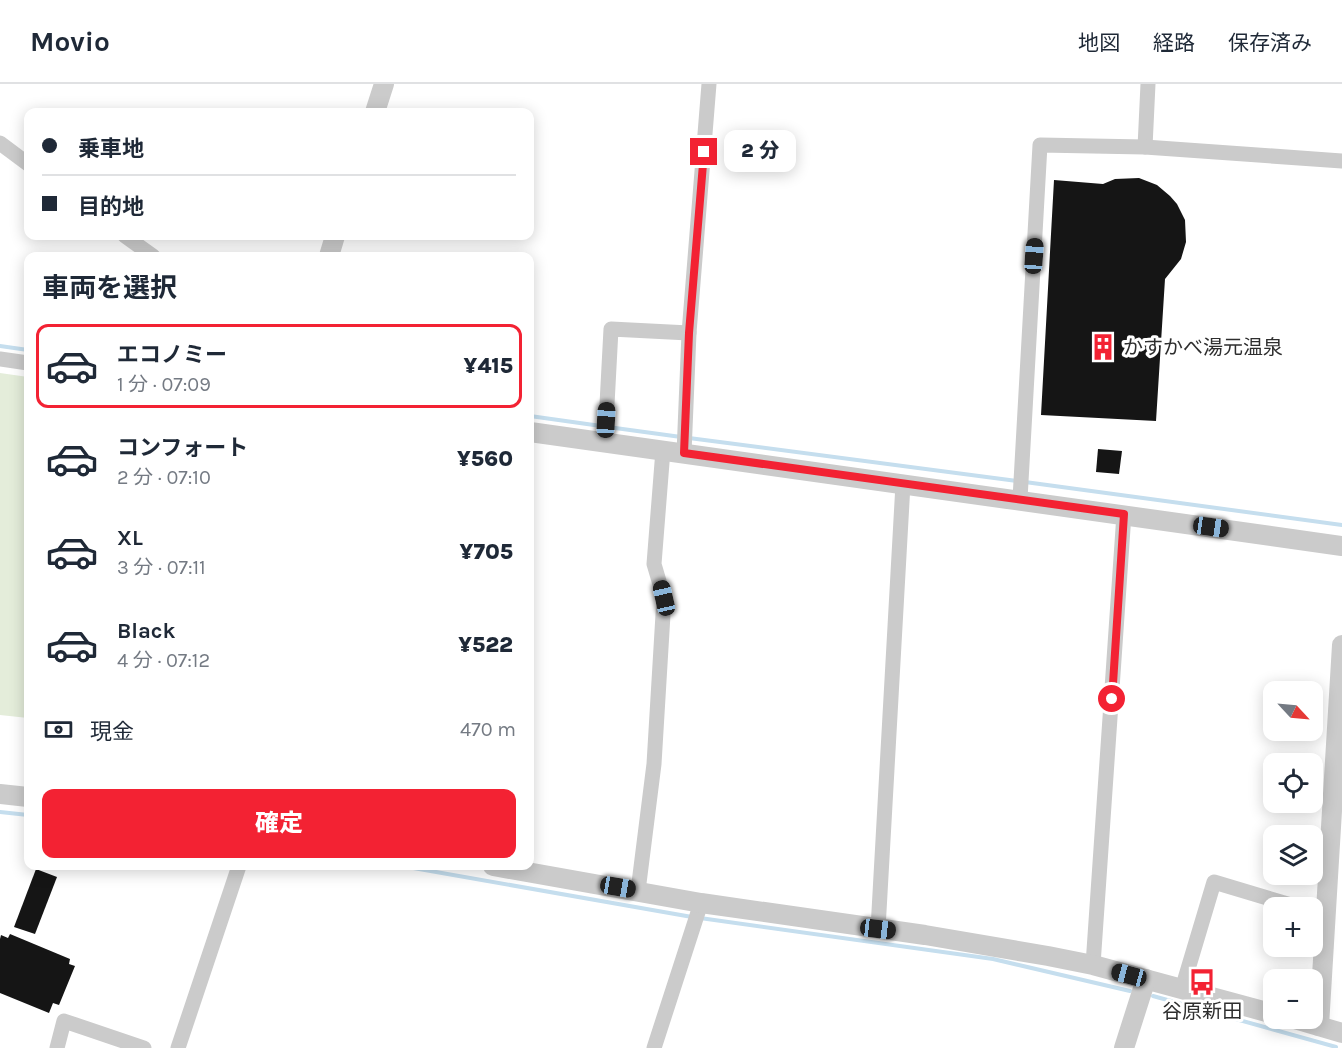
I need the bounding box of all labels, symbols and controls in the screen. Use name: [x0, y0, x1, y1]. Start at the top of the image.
text: Movio: [30, 25, 110, 58]
text: 地図: [1078, 31, 1120, 55]
text: 経路: [1153, 31, 1195, 55]
text: 保存済み: [1228, 31, 1312, 55]
callout: 2 分: [725, 131, 797, 173]
text: 乗車地: [78, 136, 144, 162]
route end: [690, 138, 717, 165]
text: 2 分: [741, 139, 779, 162]
text: 目的地: [78, 194, 144, 220]
car: [1024, 237, 1044, 275]
text: 車両を選択: [42, 272, 177, 304]
building icon: かすかべ湯元温泉: [1088, 332, 1118, 362]
place label: かすかべ湯元温泉: [1123, 336, 1283, 359]
icon: car: [45, 339, 99, 393]
text: エコノミー: [117, 342, 227, 368]
text: ¥415: [464, 353, 513, 379]
text: 1 分 · 07:09: [117, 373, 211, 396]
car: [596, 402, 616, 438]
icon: car: [45, 432, 99, 486]
text: コンフォート: [117, 435, 248, 461]
text: ¥560: [457, 446, 513, 472]
text: 2 分 · 07:10: [117, 466, 211, 489]
car: [1192, 516, 1230, 538]
icon: car: [45, 525, 99, 579]
text: XL: [117, 525, 143, 551]
text: ¥705: [460, 539, 513, 565]
text: 3 分 · 07:11: [117, 556, 206, 579]
car: [651, 578, 677, 618]
icon: car: [45, 618, 99, 672]
text: Black: [117, 618, 176, 644]
text: ¥522: [458, 632, 513, 658]
text: 4 分 · 07:12: [117, 649, 210, 672]
north arrow: [1263, 681, 1323, 741]
map controls: [1263, 681, 1323, 1029]
route start: [1098, 685, 1125, 712]
icon: cash: [42, 713, 75, 746]
text: 470 m: [460, 718, 516, 741]
text: 現金: [90, 719, 134, 745]
button: locate: [1263, 753, 1323, 813]
button: 確定: [42, 789, 516, 858]
button: layers: [1263, 825, 1323, 885]
car: [599, 875, 637, 899]
button: +: [1263, 897, 1323, 957]
car: [859, 918, 897, 940]
car: [1109, 962, 1149, 988]
bus stop icon: 谷原新田: [1187, 967, 1217, 997]
button: −: [1263, 969, 1323, 1029]
place label: 谷原新田: [1162, 1000, 1242, 1023]

